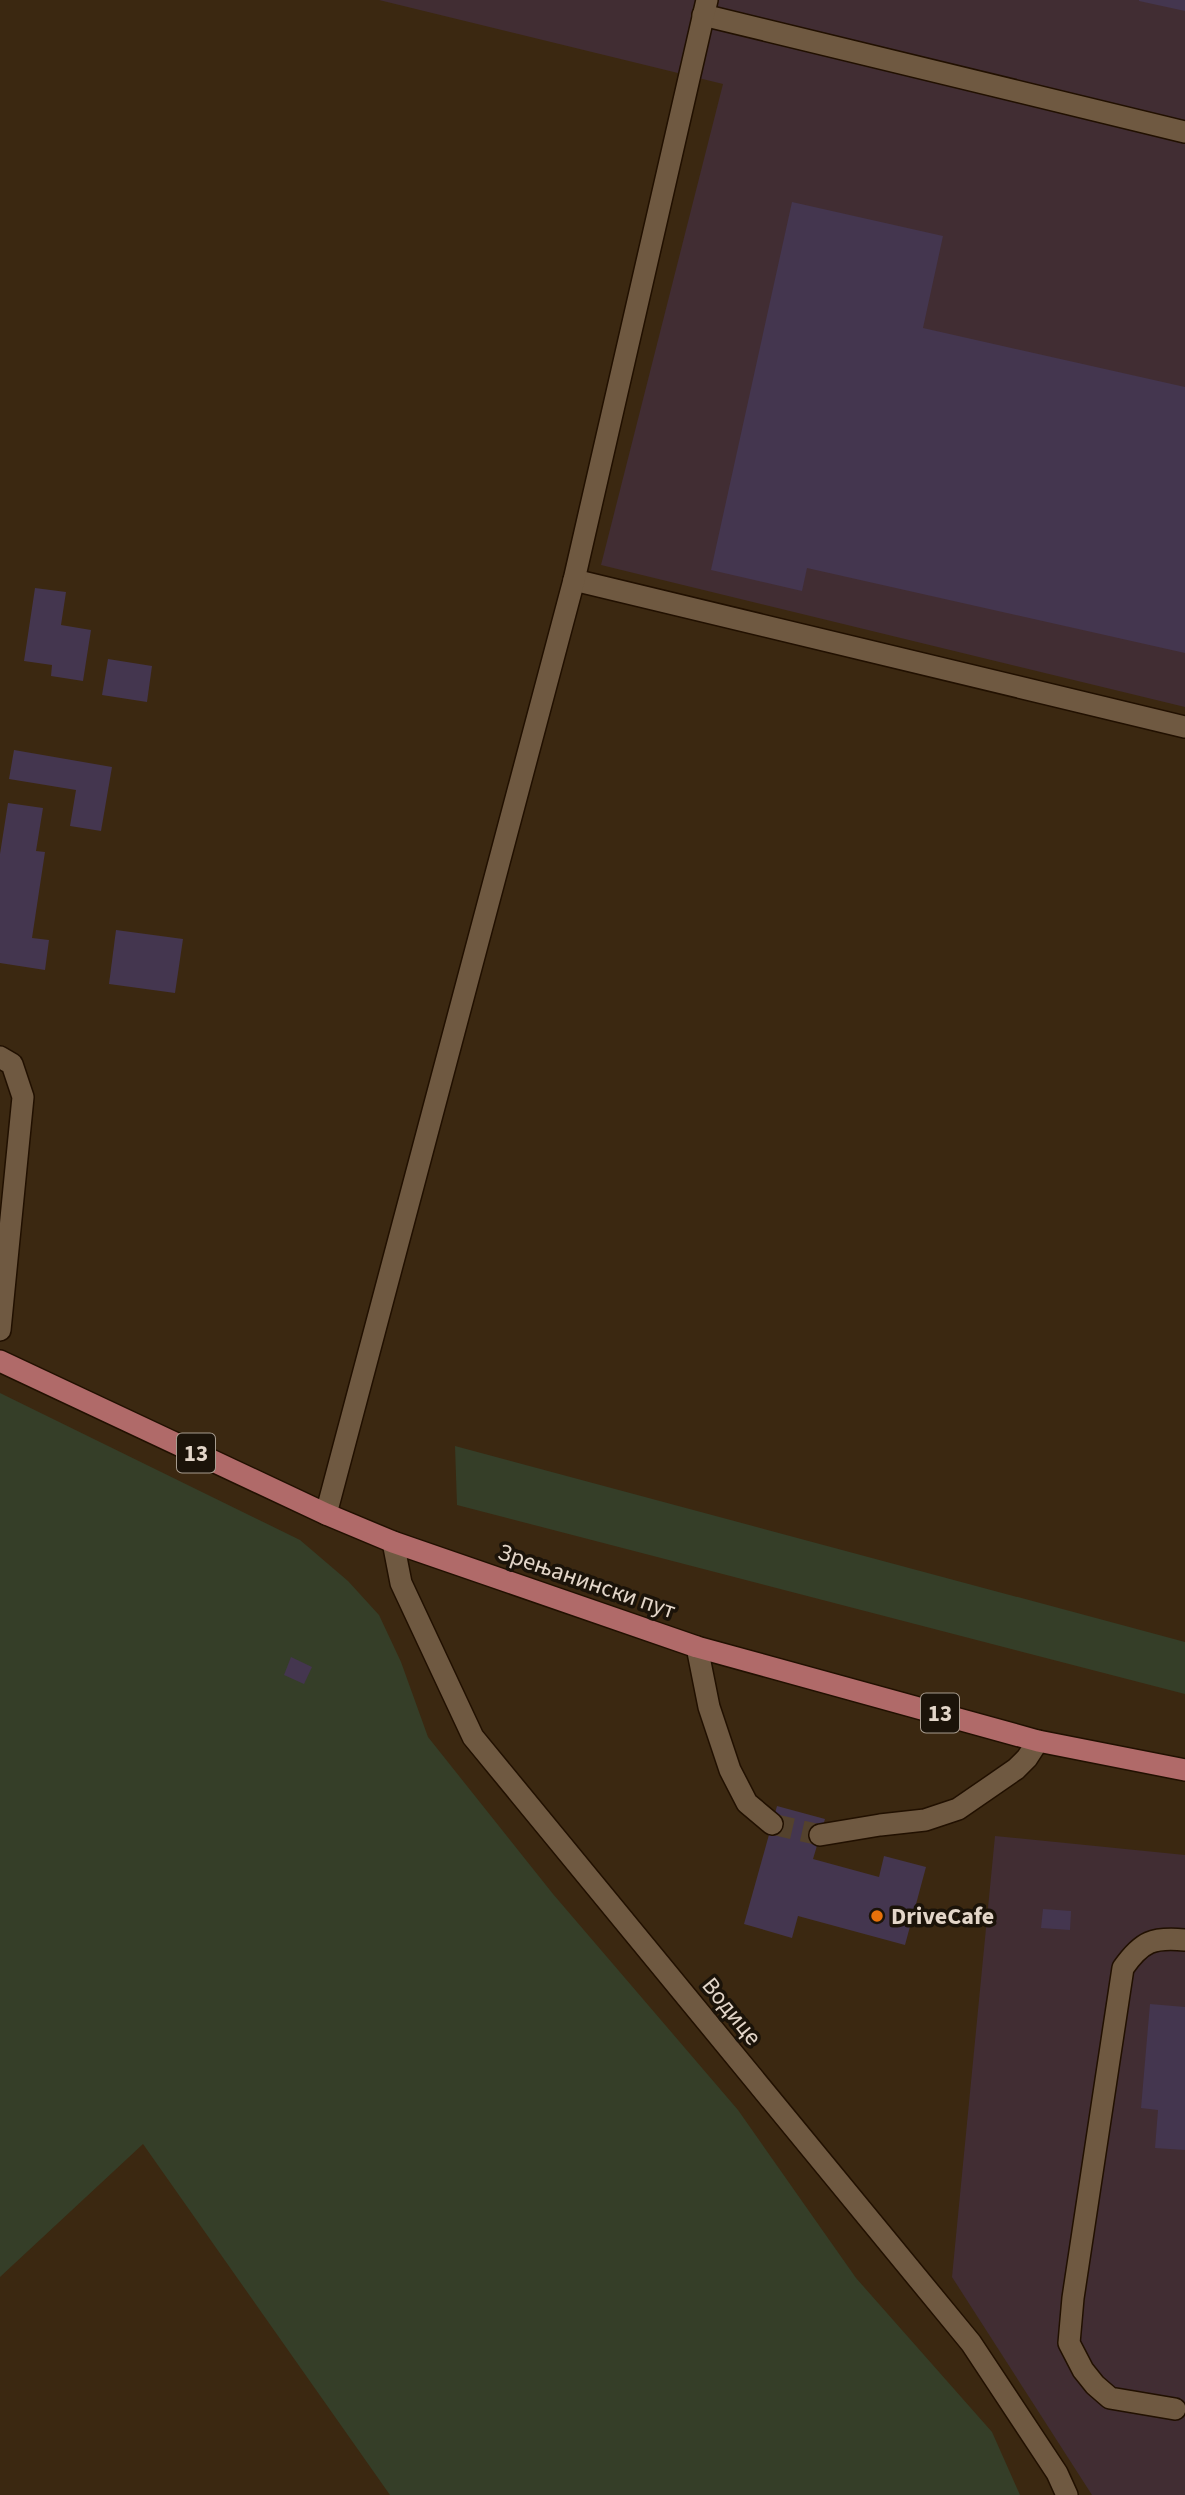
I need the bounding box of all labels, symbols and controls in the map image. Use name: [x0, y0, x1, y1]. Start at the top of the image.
road number: 13: [177, 1434, 215, 1472]
street label: Зрењанински пут: [493, 1535, 680, 1628]
road number: 13: [921, 1694, 959, 1732]
place label: DriveCafe: [891, 1899, 994, 1934]
marker: DriveCafe: [869, 1908, 885, 1924]
street label: Водице: [693, 1970, 770, 2053]

